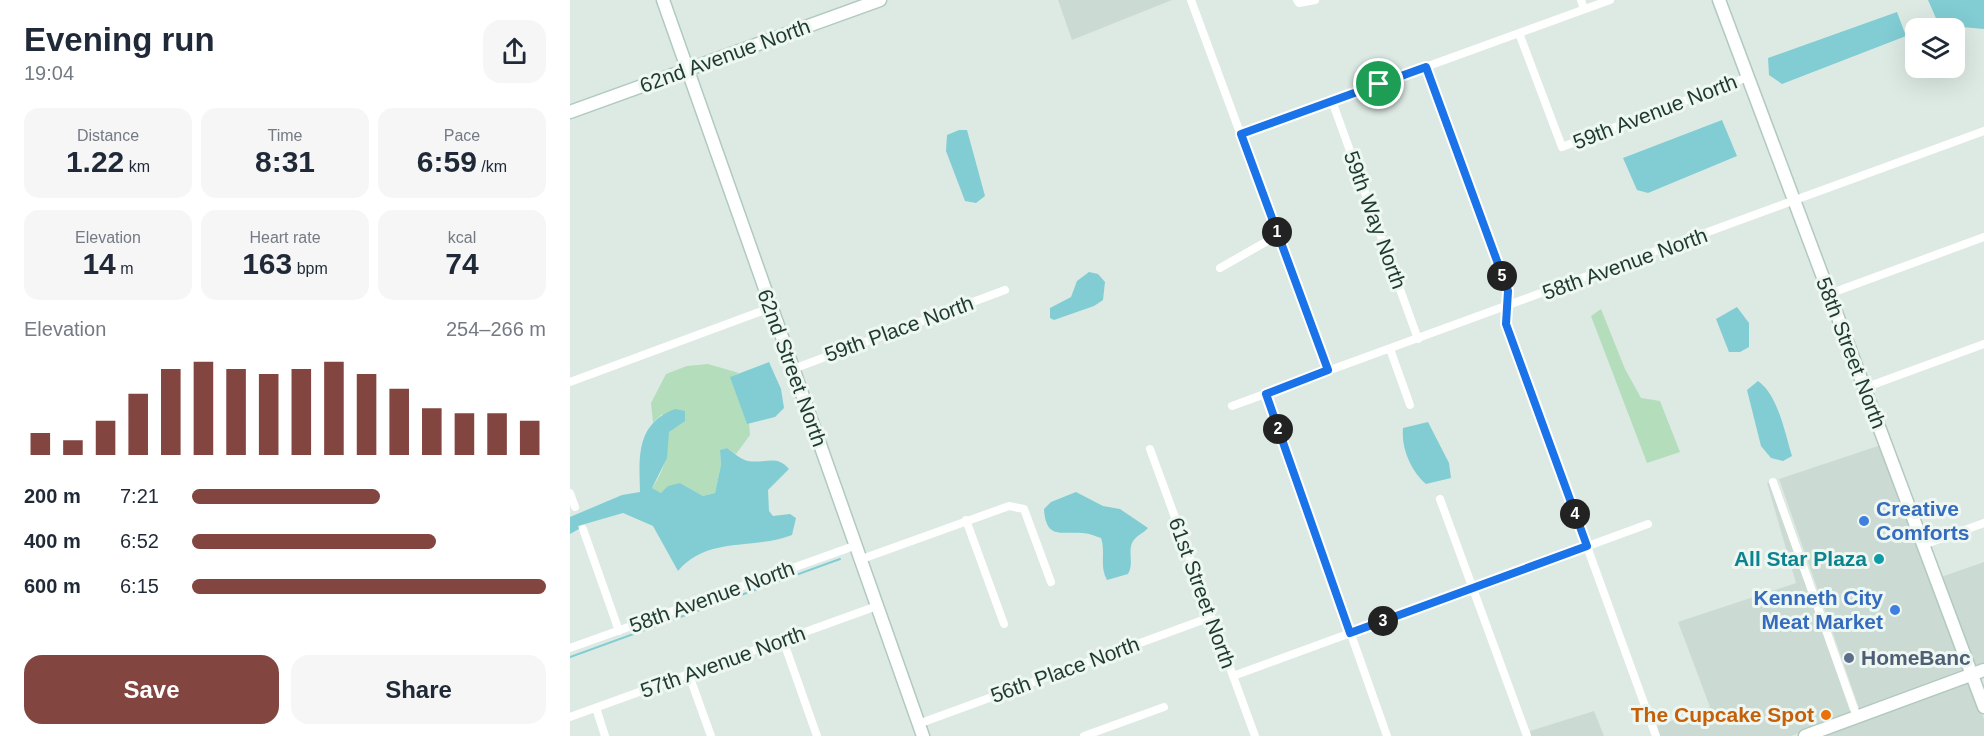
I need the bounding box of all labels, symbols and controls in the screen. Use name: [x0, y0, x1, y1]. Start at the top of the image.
street label: 62nd Avenue North: [637, 14, 813, 97]
map controls: [1905, 18, 1965, 78]
button: layers: [1905, 18, 1965, 78]
button: share: [483, 20, 546, 83]
text: Evening run: [24, 21, 215, 58]
pin: [1353, 58, 1404, 109]
text: 19:04: [24, 62, 74, 84]
icon: arrive: [1362, 67, 1395, 100]
street label: 59th Avenue North: [1570, 70, 1740, 153]
text: Distance: [77, 127, 139, 144]
text: Time: [268, 127, 302, 144]
text: Pace: [444, 127, 480, 144]
text: 1.22: [66, 145, 124, 178]
text: 8:31: [255, 145, 315, 178]
text: 6:59: [417, 145, 477, 178]
street label: 59th Way North: [1340, 148, 1411, 292]
text: km: [124, 158, 150, 175]
text: /km: [477, 158, 507, 175]
pin: 1: [1262, 217, 1292, 247]
text: 1: [1273, 223, 1281, 240]
street label: 58th Avenue North: [1539, 223, 1710, 304]
text: Elevation: [75, 229, 141, 246]
text: Heart rate: [249, 229, 321, 246]
text: kcal: [448, 229, 476, 246]
text: 14: [82, 247, 116, 280]
text: 163: [242, 247, 292, 280]
text: 74: [445, 247, 479, 280]
text: m: [116, 260, 134, 277]
text: bpm: [292, 260, 328, 277]
pin: 5: [1487, 261, 1517, 291]
text: 5: [1498, 267, 1506, 284]
street label: 58th Street North: [1812, 274, 1891, 432]
street label: 62nd Street North: [753, 286, 832, 450]
street label: 59th Place North: [821, 291, 976, 366]
text: Elevation: [24, 318, 106, 340]
text: 254–266 m: [446, 318, 546, 340]
pin: 2: [1263, 414, 1293, 444]
text: 2: [1274, 420, 1282, 437]
text: 200 m: [24, 485, 81, 507]
text: 7:21: [120, 485, 159, 507]
place label: Creative Comforts: [1876, 497, 1969, 544]
pin: 4: [1560, 499, 1590, 529]
text: 4: [1571, 505, 1579, 522]
street label: 61st Street North: [1165, 514, 1240, 671]
marker: Creative Comforts: [1857, 514, 1871, 528]
text: 400 m: [24, 530, 81, 552]
text: 6:52: [120, 530, 159, 552]
place label: All Star Plaza: [1734, 547, 1867, 570]
marker: All Star Plaza: [1872, 552, 1886, 566]
street label: 58th Avenue North: [626, 556, 797, 637]
text: 600 m: [24, 575, 81, 597]
text: 6:15: [120, 575, 159, 597]
place label: Kenneth City Meat Market: [1753, 586, 1883, 633]
marker: Kenneth City Meat Market: [1888, 603, 1902, 617]
pin: 3: [1368, 606, 1398, 636]
text: 3: [1379, 612, 1387, 629]
street label: 57th Avenue North: [637, 621, 808, 702]
street label: 56th Place North: [987, 632, 1142, 707]
place label: HomeBanc: [1861, 646, 1971, 669]
marker: HomeBanc: [1842, 651, 1856, 665]
button: Save: [24, 655, 279, 724]
button: Share: [291, 655, 546, 724]
place label: The Cupcake Spot: [1631, 703, 1814, 726]
marker: The Cupcake Spot: [1819, 708, 1833, 722]

